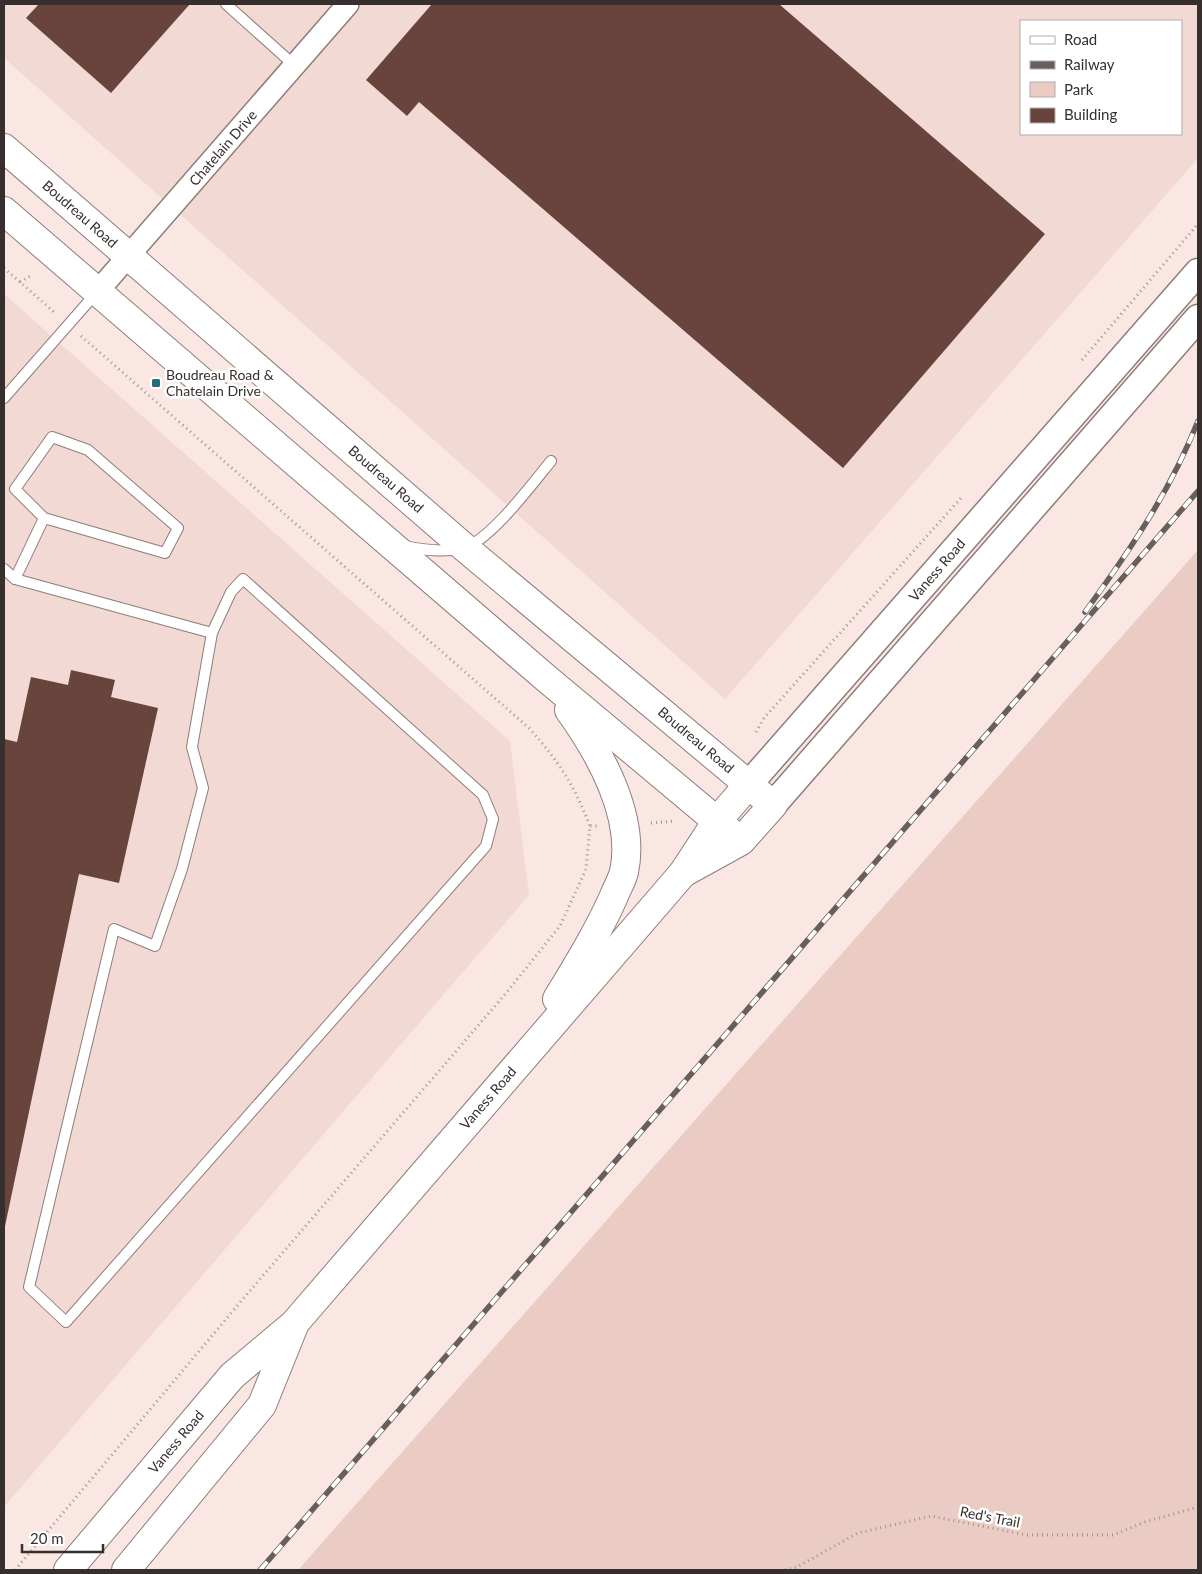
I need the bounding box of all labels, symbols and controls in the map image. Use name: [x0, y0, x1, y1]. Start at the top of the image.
legend: [1020, 20, 1182, 135]
text: Road: [1064, 30, 1097, 48]
text: Railway: [1064, 55, 1115, 73]
text: Park: [1064, 80, 1094, 98]
text: Building: [1064, 105, 1117, 123]
street label: Chatelain Drive: [185, 106, 260, 189]
street label: Boudreau Road: [39, 176, 121, 251]
place label: Boudreau Road & Chatelain Drive: [166, 366, 274, 399]
marker: Boudreau Road & Chatelain Drive: [150, 377, 162, 389]
street label: Boudreau Road: [345, 441, 427, 516]
street label: Vaness Road: [905, 535, 968, 604]
street label: Boudreau Road: [655, 703, 738, 776]
street label: Vaness Road: [456, 1063, 519, 1132]
street label: Vaness Road: [144, 1407, 207, 1477]
street label: Red's Trail: [959, 1502, 1022, 1531]
scale bar: [22, 1522, 104, 1554]
text: 20 m: [30, 1529, 64, 1547]

